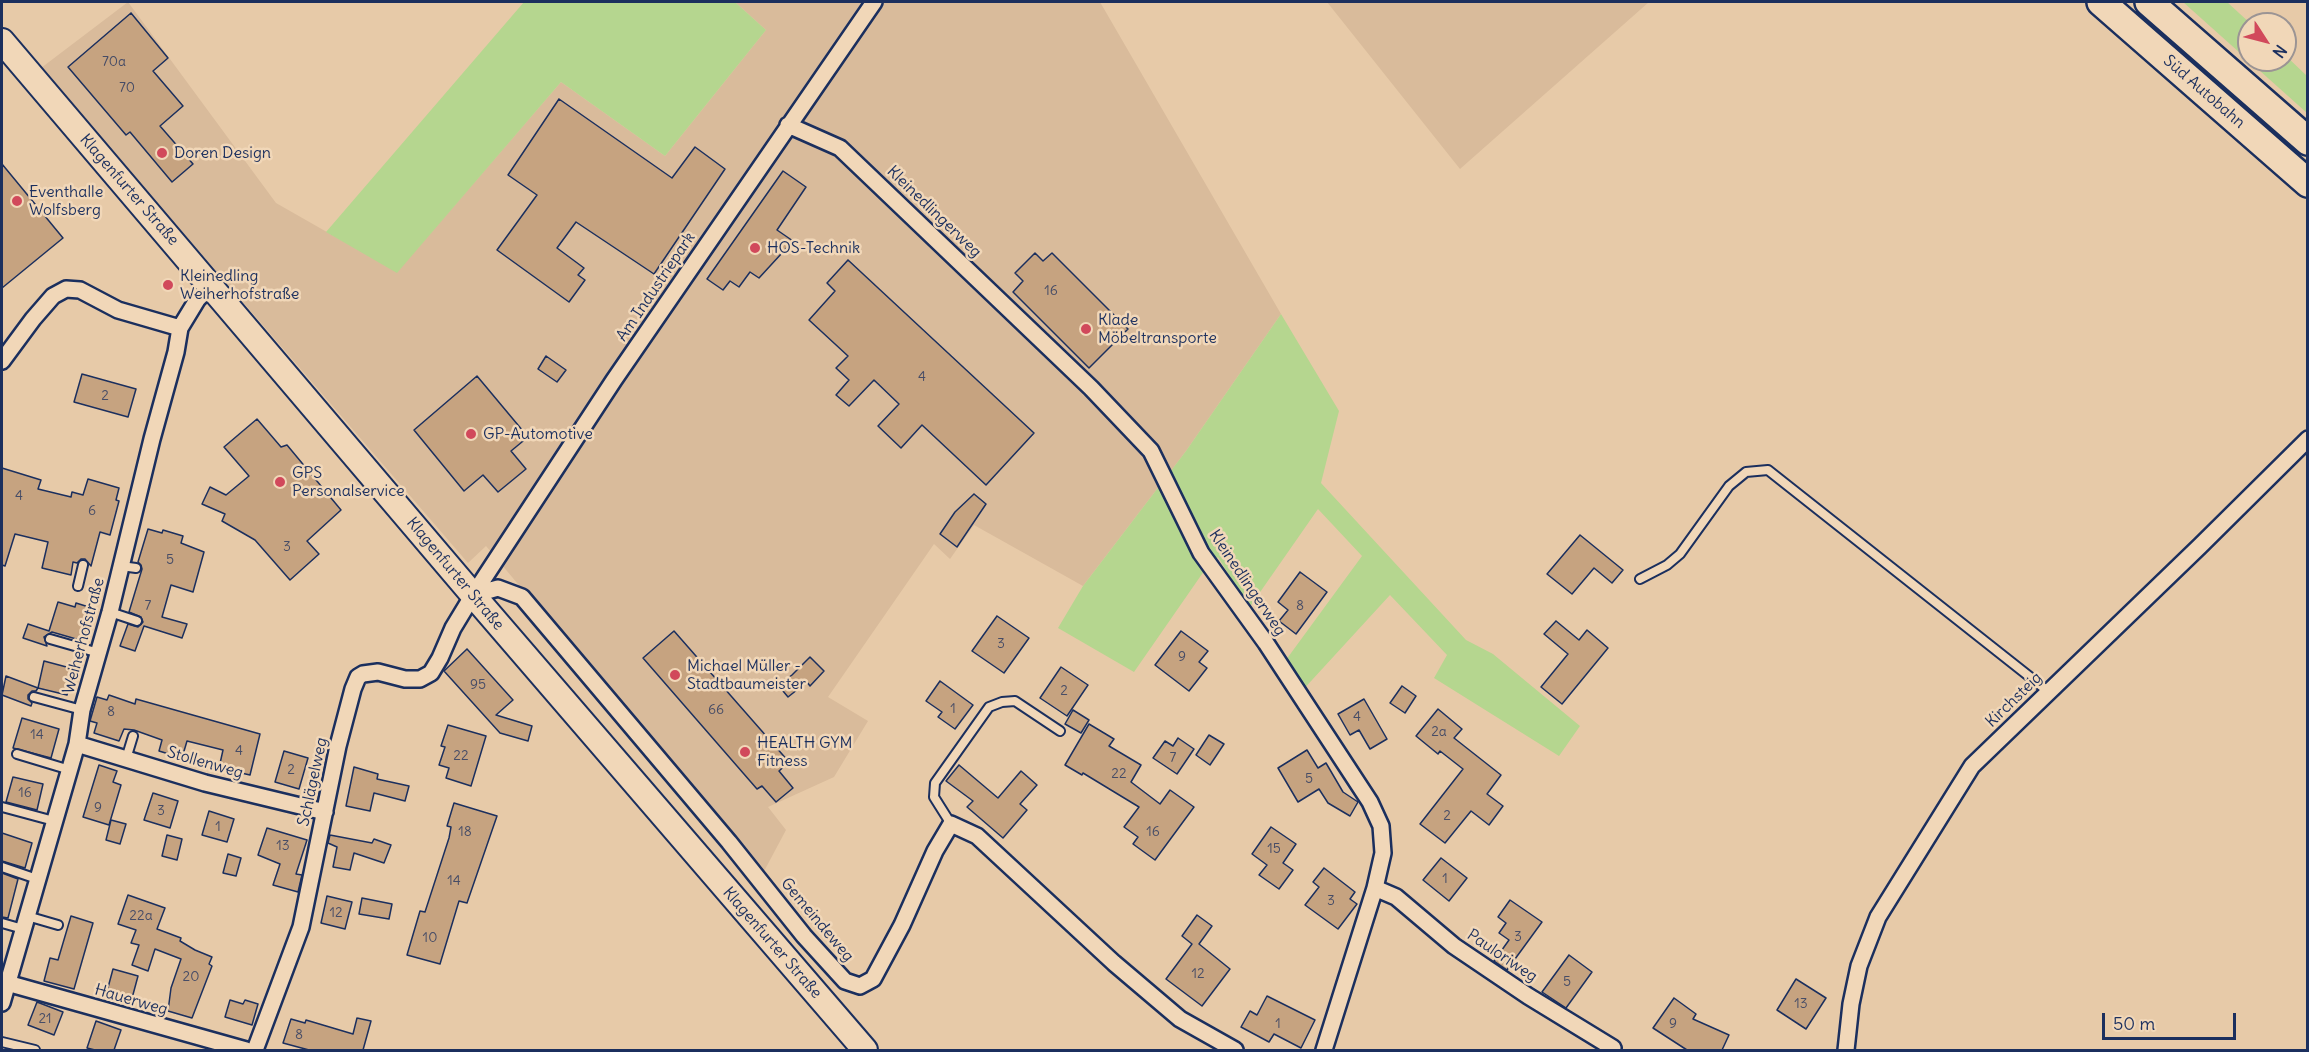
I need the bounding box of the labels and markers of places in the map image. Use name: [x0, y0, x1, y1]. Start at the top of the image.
place label: Doren Design: [174, 143, 271, 163]
marker: Doren Design: [155, 146, 169, 160]
place label: Eventhalle Wolfsberg: [29, 182, 103, 220]
marker: Eventhalle Wolfsberg: [10, 194, 24, 208]
place label: HOS-Technik: [767, 238, 860, 258]
marker: HOS-Technik: [748, 241, 762, 255]
place label: Kleinedling Weiherhofstraße: [180, 266, 299, 304]
marker: Kleinedling Weiherhofstraße: [161, 278, 175, 292]
place label: Klade Möbeltransporte: [1098, 310, 1217, 348]
marker: Klade Möbeltransporte: [1079, 322, 1093, 336]
place label: GP-Automotive: [483, 424, 593, 444]
marker: GP-Automotive: [464, 427, 478, 441]
place label: GPS Personalservice: [292, 463, 405, 501]
marker: GPS Personalservice: [273, 475, 287, 489]
place label: Michael Müller - Stadtbaumeister: [687, 656, 806, 694]
marker: Michael Müller - Stadtbaumeister: [668, 668, 682, 682]
place label: HEALTH GYM Fitness: [757, 733, 852, 771]
marker: HEALTH GYM Fitness: [738, 745, 752, 759]

